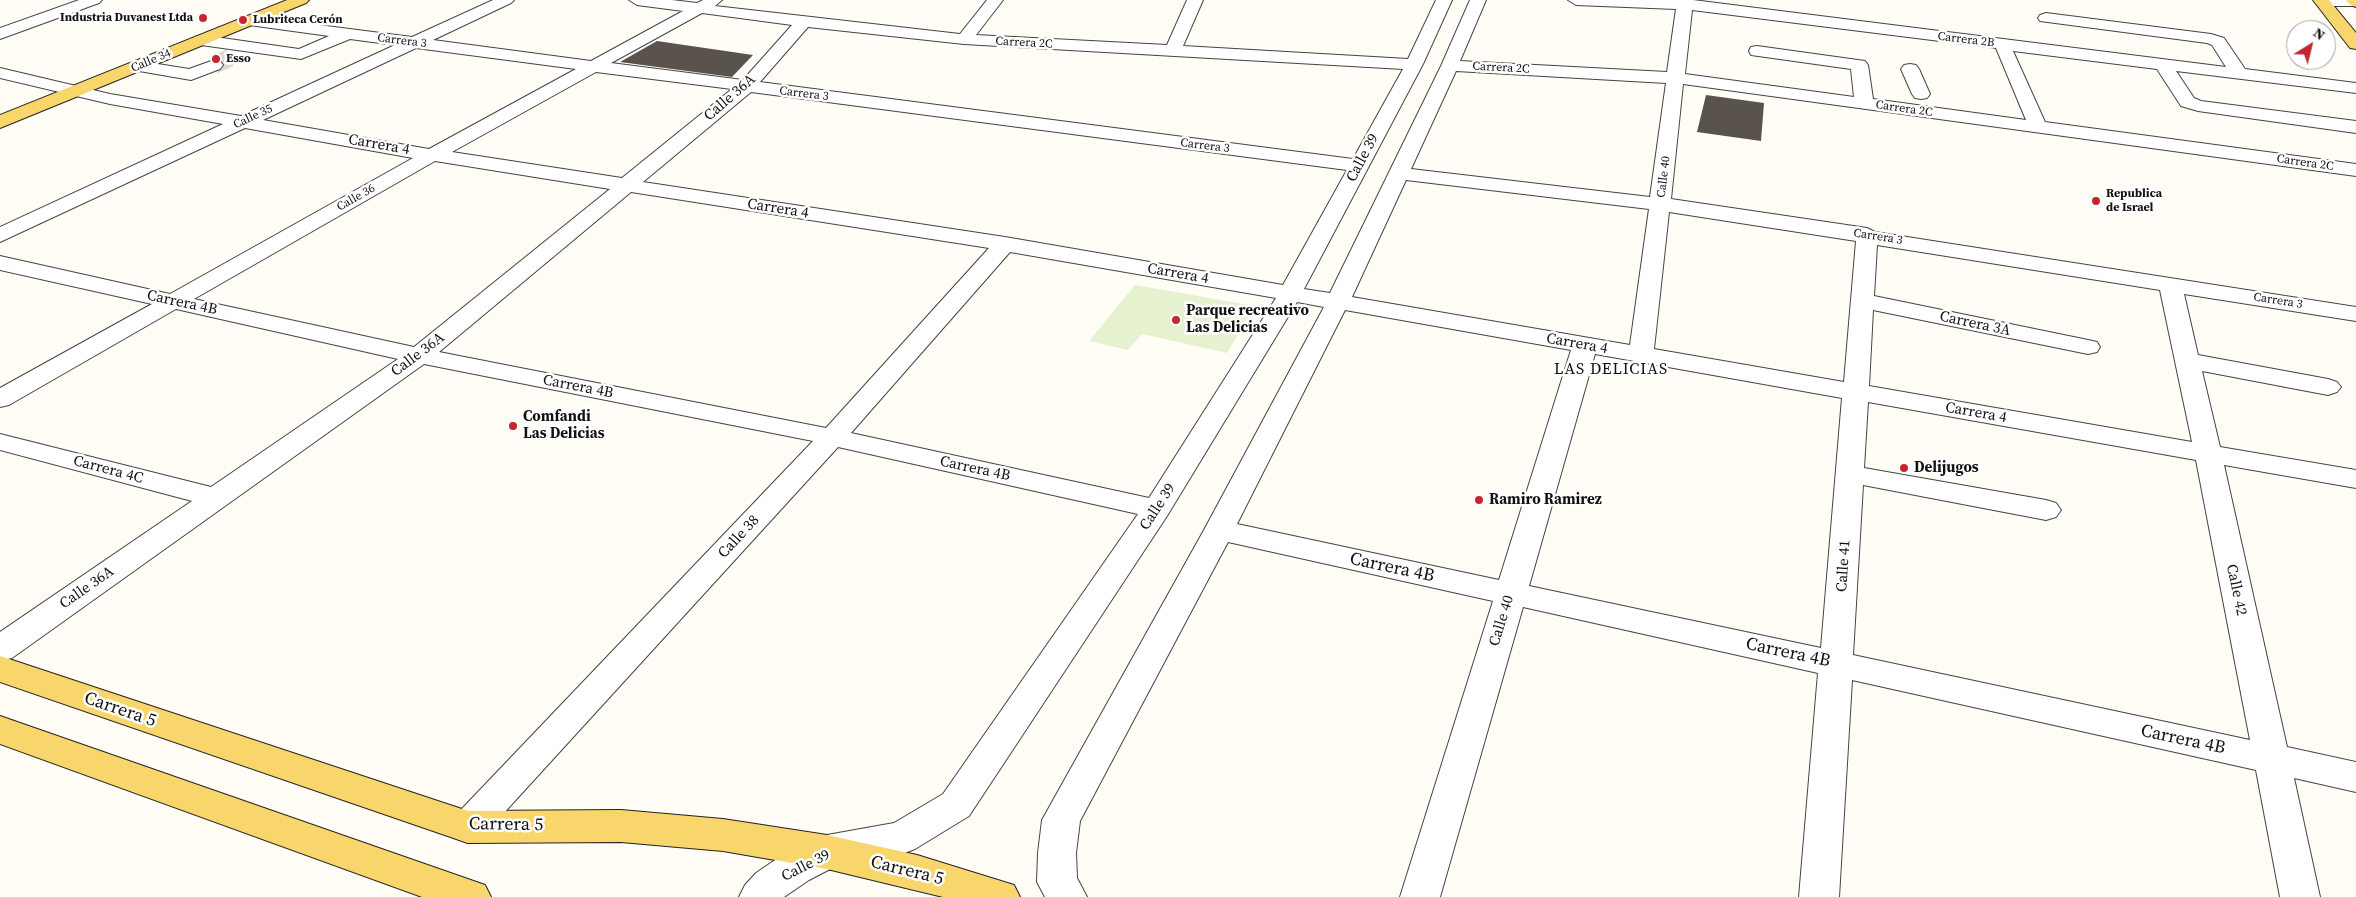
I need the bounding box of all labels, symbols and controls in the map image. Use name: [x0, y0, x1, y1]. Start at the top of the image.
place label: Industria Duvanest Ltda: [60, 11, 193, 25]
marker: Industria Duvanest Ltda: [197, 12, 209, 24]
place label: Lubriteca Cerón: [253, 13, 343, 27]
marker: Lubriteca Cerón: [237, 14, 249, 26]
north arrow: [2286, 20, 2336, 70]
text: N: [2309, 23, 2329, 45]
street label: Carrera 2B: [1937, 29, 1995, 51]
street label: Carrera 3: [376, 31, 428, 51]
street label: Carrera 2C: [995, 34, 1053, 52]
street label: Calle 34: [129, 46, 173, 76]
place label: Esso: [226, 52, 251, 66]
marker: Esso: [210, 53, 222, 65]
street label: Carrera 2C: [1472, 59, 1530, 77]
street label: Calle 36A: [701, 71, 759, 125]
street label: Carrera 3: [778, 84, 830, 104]
street label: Carrera 2C: [1875, 98, 1933, 120]
street label: Calle 35: [231, 102, 275, 132]
street label: Carrera 4: [347, 131, 411, 159]
street label: Calle 39: [1343, 131, 1383, 185]
street label: Carrera 3: [1179, 136, 1231, 156]
street label: Carrera 2C: [2276, 152, 2334, 174]
street label: Calle 40: [1654, 155, 1674, 199]
street label: Calle 36: [334, 181, 378, 215]
place label: Republica de Israel: [2106, 187, 2162, 215]
street label: Carrera 4: [746, 195, 810, 223]
marker: Republica de Israel: [2090, 195, 2102, 207]
street label: Carrera 3: [1852, 226, 1904, 248]
street label: Carrera 4: [1146, 260, 1210, 288]
street label: Carrera 4B: [145, 287, 219, 319]
street label: Carrera 3: [2252, 290, 2304, 312]
place label: Parque recreativo Las Delicias: [1186, 302, 1309, 337]
street label: Carrera 3A: [1938, 308, 2012, 340]
marker: Parque recreativo Las Delicias: [1170, 314, 1182, 326]
street label: Calle 36A: [388, 329, 448, 381]
street label: Carrera 4: [1545, 330, 1609, 358]
district label: LAS DELICIAS: [1552, 360, 1670, 380]
street label: Carrera 4B: [541, 371, 615, 403]
street label: Carrera 4: [1944, 399, 2008, 427]
place label: Comfandi Las Delicias: [523, 408, 605, 443]
marker: Comfandi Las Delicias: [507, 420, 519, 432]
street label: Carrera 4C: [71, 452, 145, 488]
street label: Carrera 4B: [938, 453, 1012, 485]
place label: Delijugos: [1914, 459, 1979, 477]
marker: Delijugos: [1898, 462, 1910, 474]
street label: Calle 39: [1136, 480, 1180, 534]
place label: Ramiro Ramirez: [1489, 491, 1602, 509]
marker: Ramiro Ramirez: [1473, 494, 1485, 506]
street label: Calle 38: [715, 512, 763, 562]
street label: Calle 41: [1833, 539, 1855, 593]
street label: Carrera 4B: [1348, 549, 1436, 587]
street label: Calle 36A: [56, 563, 118, 613]
street label: Calle 42: [2222, 563, 2250, 617]
street label: Calle 40: [1486, 593, 1518, 649]
street label: Carrera 4B: [1744, 634, 1832, 672]
street label: Carrera 5: [81, 688, 159, 732]
street label: Carrera 4B: [2139, 721, 2227, 759]
street label: Carrera 5: [469, 814, 543, 836]
street label: Calle 39: [779, 846, 833, 886]
street label: Carrera 5: [868, 852, 946, 890]

